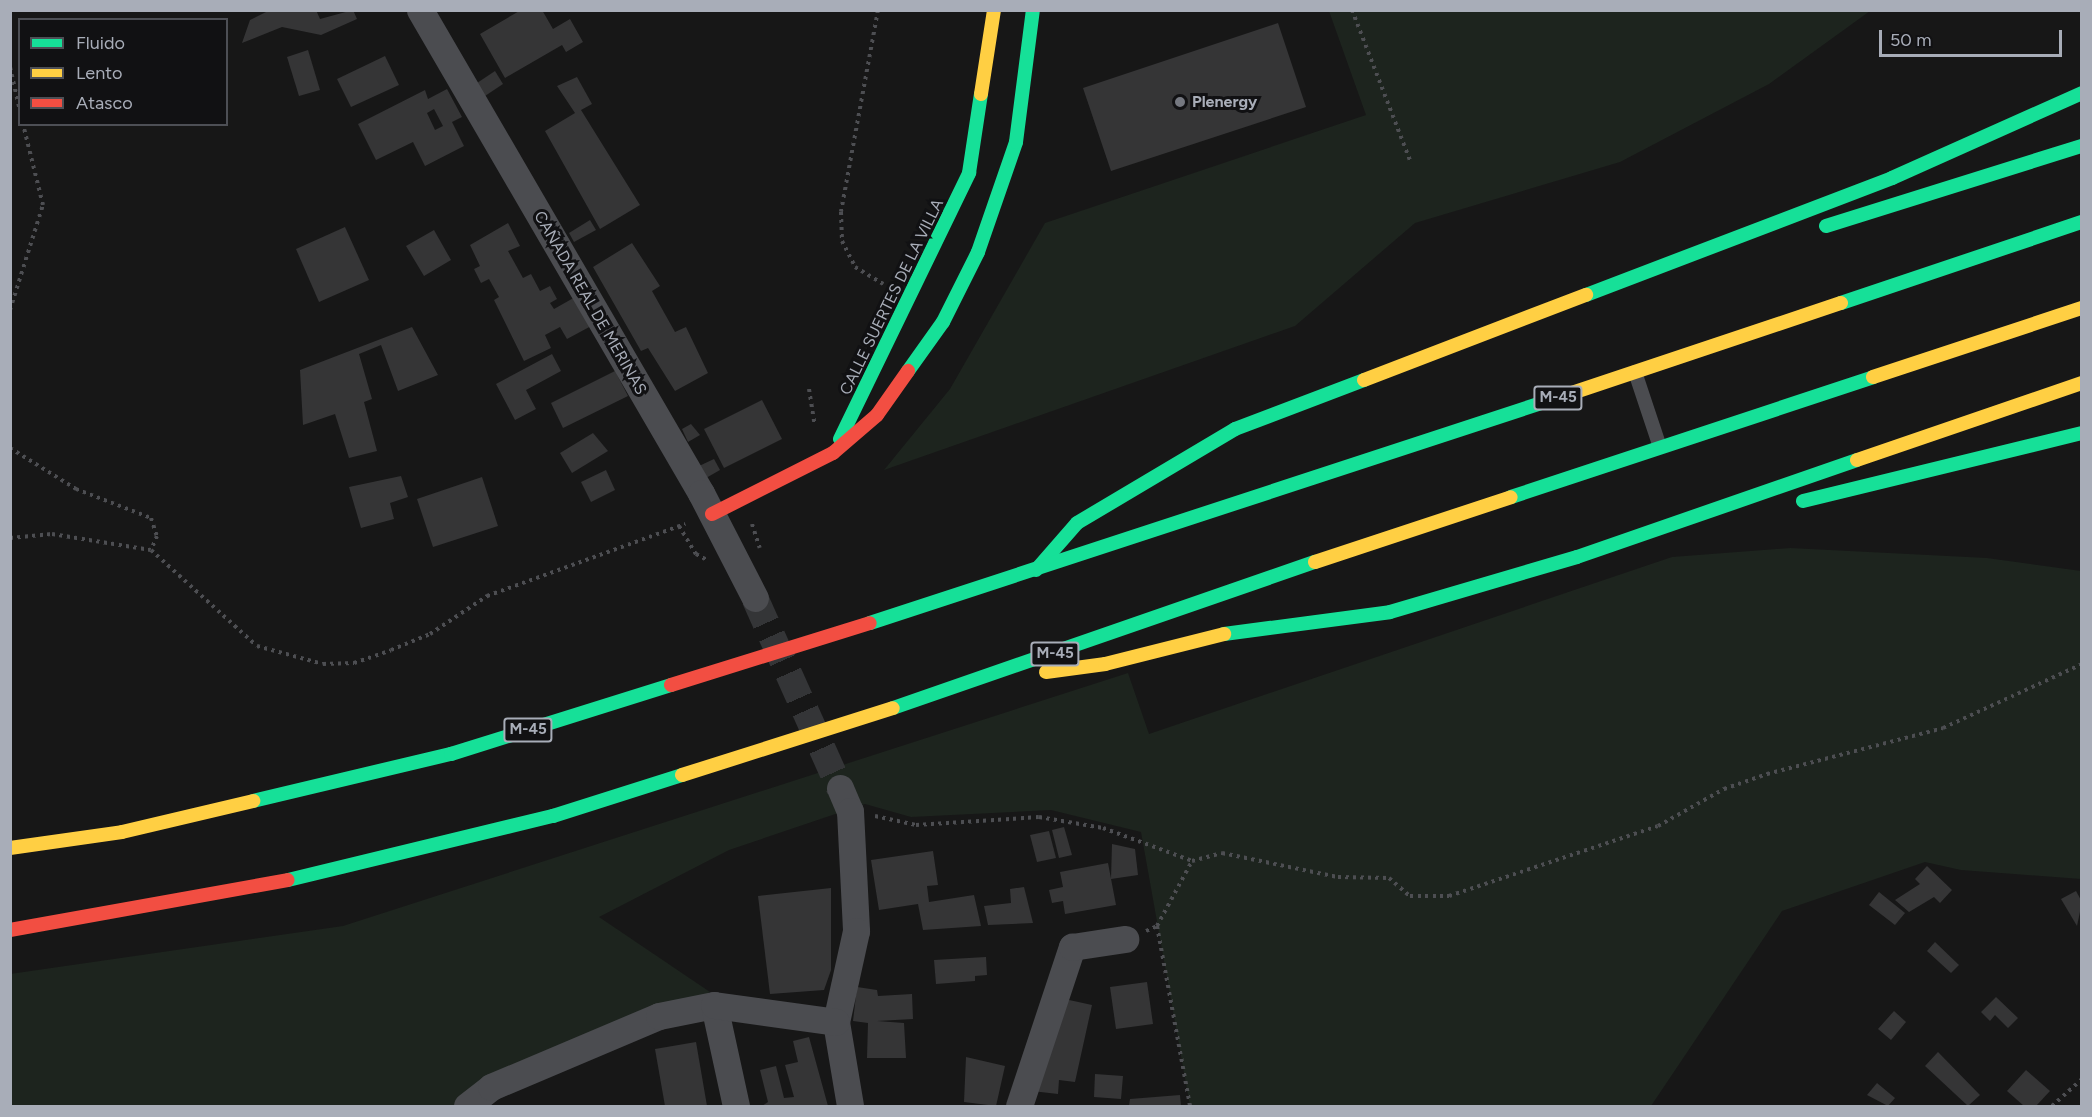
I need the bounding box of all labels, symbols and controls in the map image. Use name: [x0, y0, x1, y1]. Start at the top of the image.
legend: [18, 18, 228, 126]
scale bar: [1882, 18, 2065, 56]
text: 50 m: [1890, 29, 1932, 51]
text: Fluido: [76, 32, 125, 54]
text: Lento: [76, 62, 122, 84]
text: Atasco: [76, 92, 133, 114]
place label: Plenergy: [1192, 92, 1257, 112]
marker: Plenergy: [1173, 95, 1187, 109]
street label: CALLE SUERTES DE LA VILLA: [836, 196, 948, 398]
street label: CAÑADA REAL DE MERINAS: [529, 208, 651, 398]
road number: M-45: [1532, 386, 1584, 410]
road number: M-45: [1030, 642, 1080, 666]
road number: M-45: [502, 718, 554, 742]

